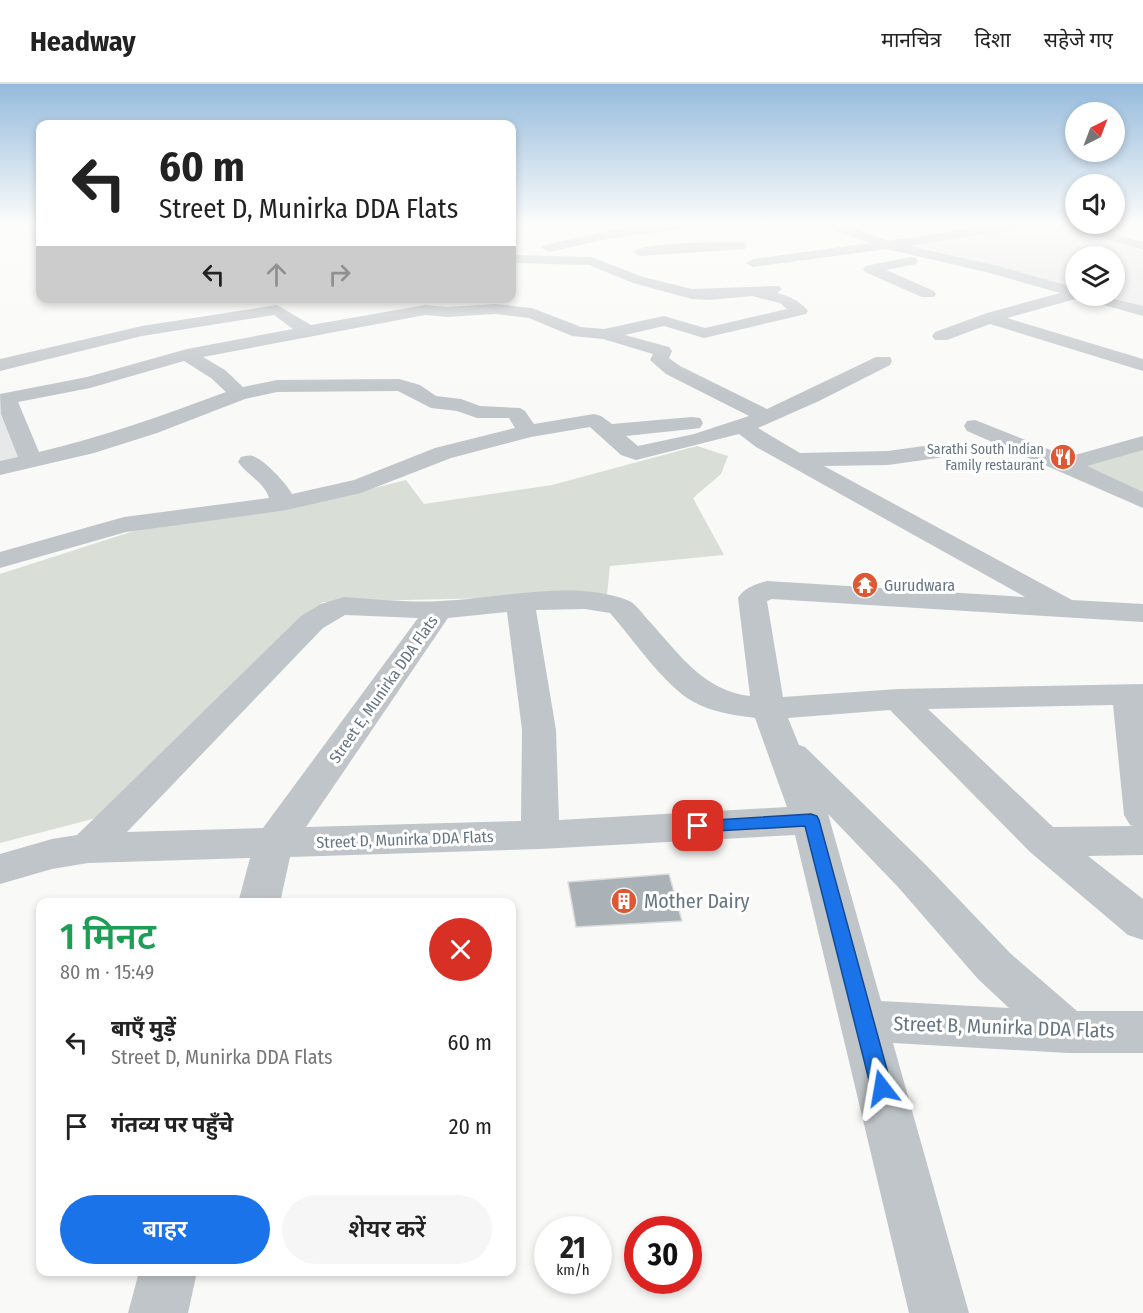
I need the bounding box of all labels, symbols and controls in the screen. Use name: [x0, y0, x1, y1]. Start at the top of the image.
text: Headway: [30, 25, 136, 58]
text: मानचित्र: [881, 27, 941, 53]
text: दिशा: [974, 27, 1011, 53]
text: सहेजे गए: [1044, 27, 1113, 53]
north arrow: [1065, 102, 1125, 162]
map controls: [1065, 102, 1125, 306]
text: 60 m: [159, 142, 245, 192]
icon: left: [60, 144, 138, 222]
button: sound: [1065, 174, 1125, 234]
text: Street D, Munirka DDA Flats: [159, 193, 458, 225]
button: layers: [1065, 246, 1125, 306]
icon: left: [197, 258, 230, 291]
icon: ahead: [260, 258, 293, 291]
icon: right: [323, 258, 356, 291]
place label: Sarathi South Indian Family restaurant: [927, 441, 1044, 474]
restaurant icon: Sarathi South Indian Family restaurant: [1048, 442, 1078, 472]
temple icon: Gurudwara: [850, 570, 880, 600]
place label: Gurudwara: [884, 576, 955, 595]
street label: Street E, Munirka DDA Flats: [325, 612, 442, 767]
pin: [672, 800, 723, 851]
icon: arrive: [681, 809, 714, 842]
street label: Street D, Munirka DDA Flats: [316, 827, 494, 852]
building icon: Mother Dairy: [609, 886, 639, 916]
place label: Mother Dairy: [644, 889, 750, 913]
text: 1 मिनट: [60, 915, 156, 959]
button: close: [429, 918, 492, 981]
text: 80 m · 15:49: [60, 960, 154, 984]
street label: Street B, Munirka DDA Flats: [893, 1011, 1115, 1043]
text: बाएँ मुड़ें: [111, 1015, 176, 1042]
icon: left: [60, 1026, 93, 1059]
text: 60 m: [448, 1029, 492, 1056]
text: Street D, Munirka DDA Flats: [111, 1045, 333, 1069]
position arrow: [850, 1056, 914, 1120]
icon: arrive: [60, 1110, 93, 1143]
text: गंतव्य पर पहुँचे: [111, 1111, 233, 1138]
text: 20 m: [449, 1113, 492, 1140]
button: बाहर: [60, 1195, 270, 1264]
button: शेयर करें: [282, 1195, 492, 1264]
speed limit sign: 30: [624, 1216, 702, 1294]
text: 21: [560, 1230, 586, 1266]
text: km/h: [556, 1261, 590, 1279]

